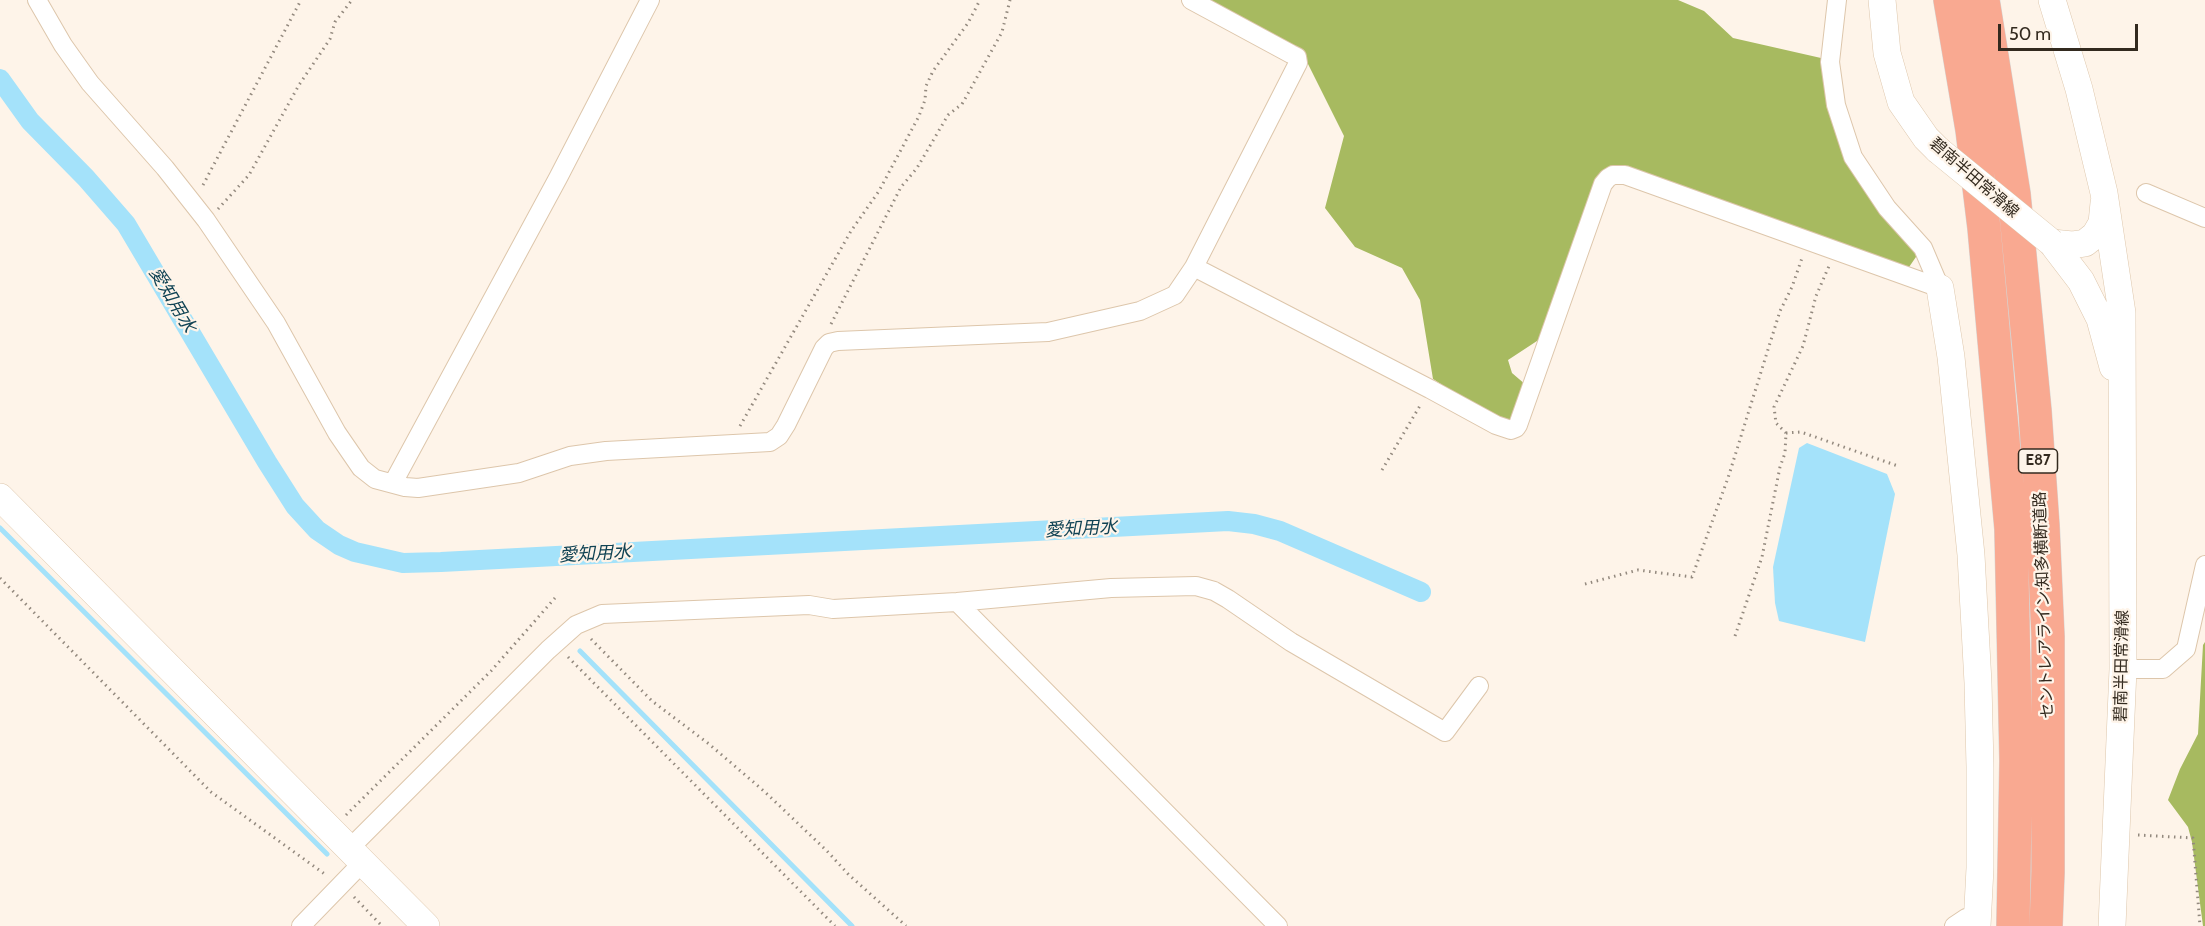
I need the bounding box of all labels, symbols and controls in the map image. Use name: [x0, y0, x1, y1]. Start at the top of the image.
scale bar: [2001, 12, 2140, 50]
text: 50 m: [2009, 23, 2051, 45]
street label: 碧南半田常滑線: [1925, 134, 2023, 222]
water label: 愛知用水: [144, 264, 200, 336]
road number: E87: [2018, 449, 2058, 473]
street label: セントレアライン;知多横断道路: [2030, 491, 2058, 719]
water label: 愛知用水: [1044, 516, 1118, 542]
water label: 愛知用水: [558, 541, 632, 567]
street label: 碧南半田常滑線: [2111, 610, 2133, 722]

